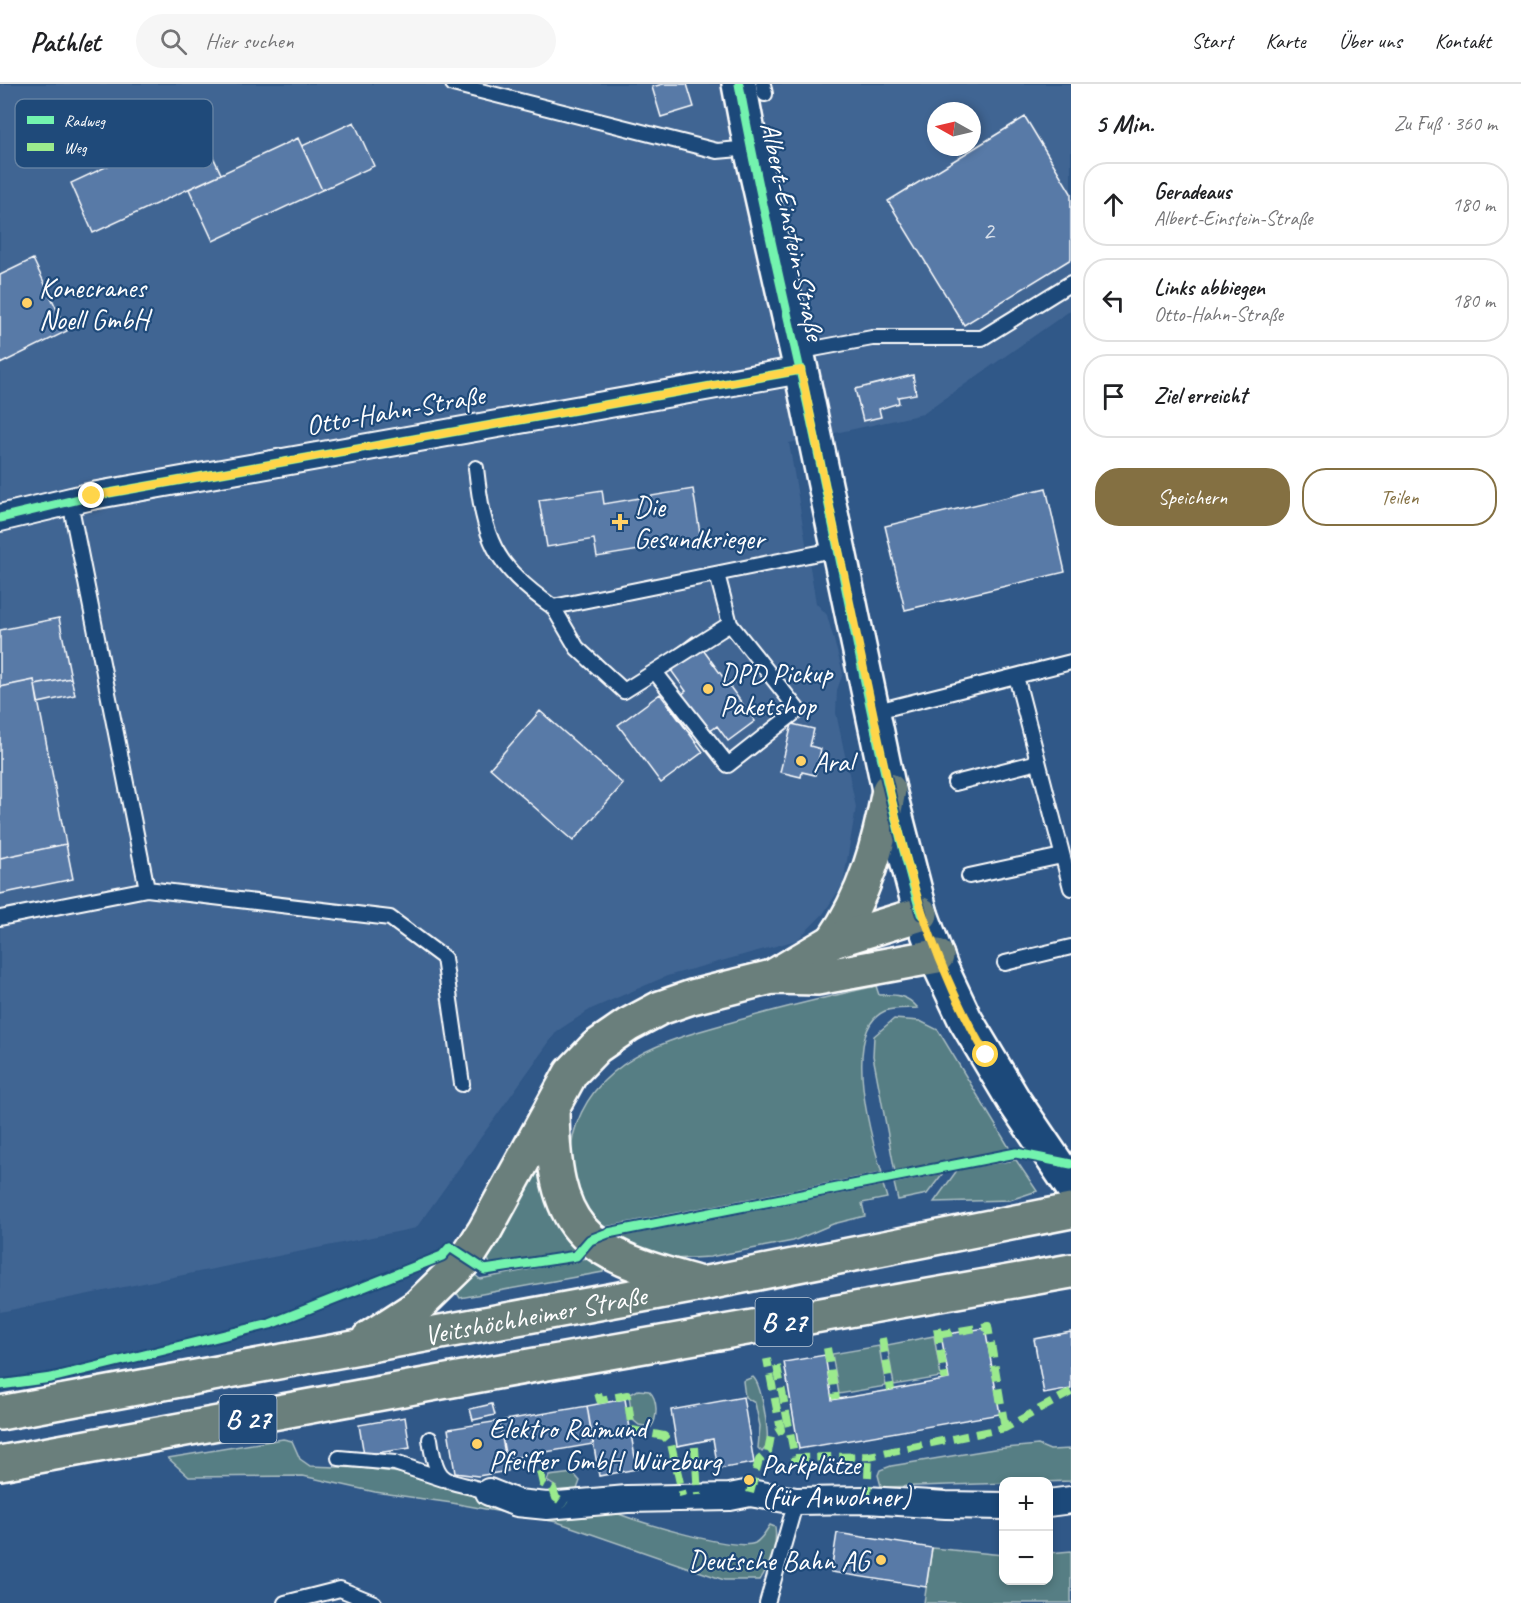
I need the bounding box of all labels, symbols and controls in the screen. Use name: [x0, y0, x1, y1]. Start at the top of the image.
search box: [136, 14, 556, 68]
text: Pathlet: [30, 24, 100, 59]
icon: search: [157, 25, 190, 58]
text: Hier suchen: [205, 27, 294, 55]
text: Start: [1191, 28, 1232, 54]
text: Karte: [1265, 28, 1306, 54]
text: Über uns: [1339, 28, 1402, 54]
text: Kontakt: [1435, 28, 1491, 54]
legend: [15, 99, 213, 168]
north arrow: [927, 102, 981, 156]
text: 5 Min.: [1095, 107, 1154, 140]
text: Radweg: [64, 111, 106, 131]
text: Zu Fuß · 360 m: [1394, 111, 1497, 136]
street label: Albert-Einstein-Straße: [753, 119, 834, 345]
text: Weg: [64, 138, 88, 158]
text: Geradeaus: [1154, 178, 1231, 206]
icon: ahead: [1097, 188, 1130, 221]
text: 180 m: [1452, 192, 1495, 217]
text: Albert-Einstein-Straße: [1154, 206, 1313, 231]
house number: 2: [982, 214, 996, 247]
place label: Konecranes Noell GmbH: [39, 270, 153, 337]
text: Links abbiegen: [1154, 274, 1265, 302]
icon: left: [1097, 284, 1130, 317]
text: 180 m: [1452, 288, 1495, 313]
marker: Konecranes Noell GmbH: [20, 296, 34, 310]
text: Otto-Hahn-Straße: [1154, 302, 1283, 327]
street label: Otto-Hahn-Straße: [303, 377, 489, 443]
icon: arrive: [1097, 380, 1130, 413]
text: Ziel erreicht: [1154, 382, 1247, 410]
button: Speichern: [1095, 468, 1290, 526]
button: Teilen: [1302, 468, 1497, 526]
route end: [78, 482, 104, 508]
place label: Die Gesundkrieger: [634, 489, 767, 556]
marker: Die Gesundkrieger: [611, 513, 629, 531]
place label: DPD Pickup Paketshop: [720, 656, 834, 723]
marker: DPD Pickup Paketshop: [701, 682, 715, 696]
place label: Aral: [813, 744, 859, 779]
marker: Aral: [794, 754, 808, 768]
route start: [972, 1041, 998, 1067]
street label: Veitshöchheimer Straße: [421, 1277, 651, 1352]
road number: B 27: [756, 1298, 812, 1346]
road number: B 27: [220, 1395, 276, 1443]
place label: Elektro Raimund Pfeiffer GmbH Würzburg: [489, 1411, 723, 1478]
marker: Elektro Raimund Pfeiffer GmbH Würzburg: [470, 1437, 484, 1451]
place label: Parkplätze (für Anwohner): [761, 1447, 912, 1514]
marker: Parkplätze (für Anwohner): [742, 1473, 756, 1487]
map controls: [999, 1477, 1053, 1585]
button: +: [999, 1477, 1053, 1531]
button: −: [999, 1531, 1053, 1585]
place label: Deutsche Bahn AG: [688, 1543, 872, 1578]
marker: Deutsche Bahn AG: [874, 1553, 888, 1567]

